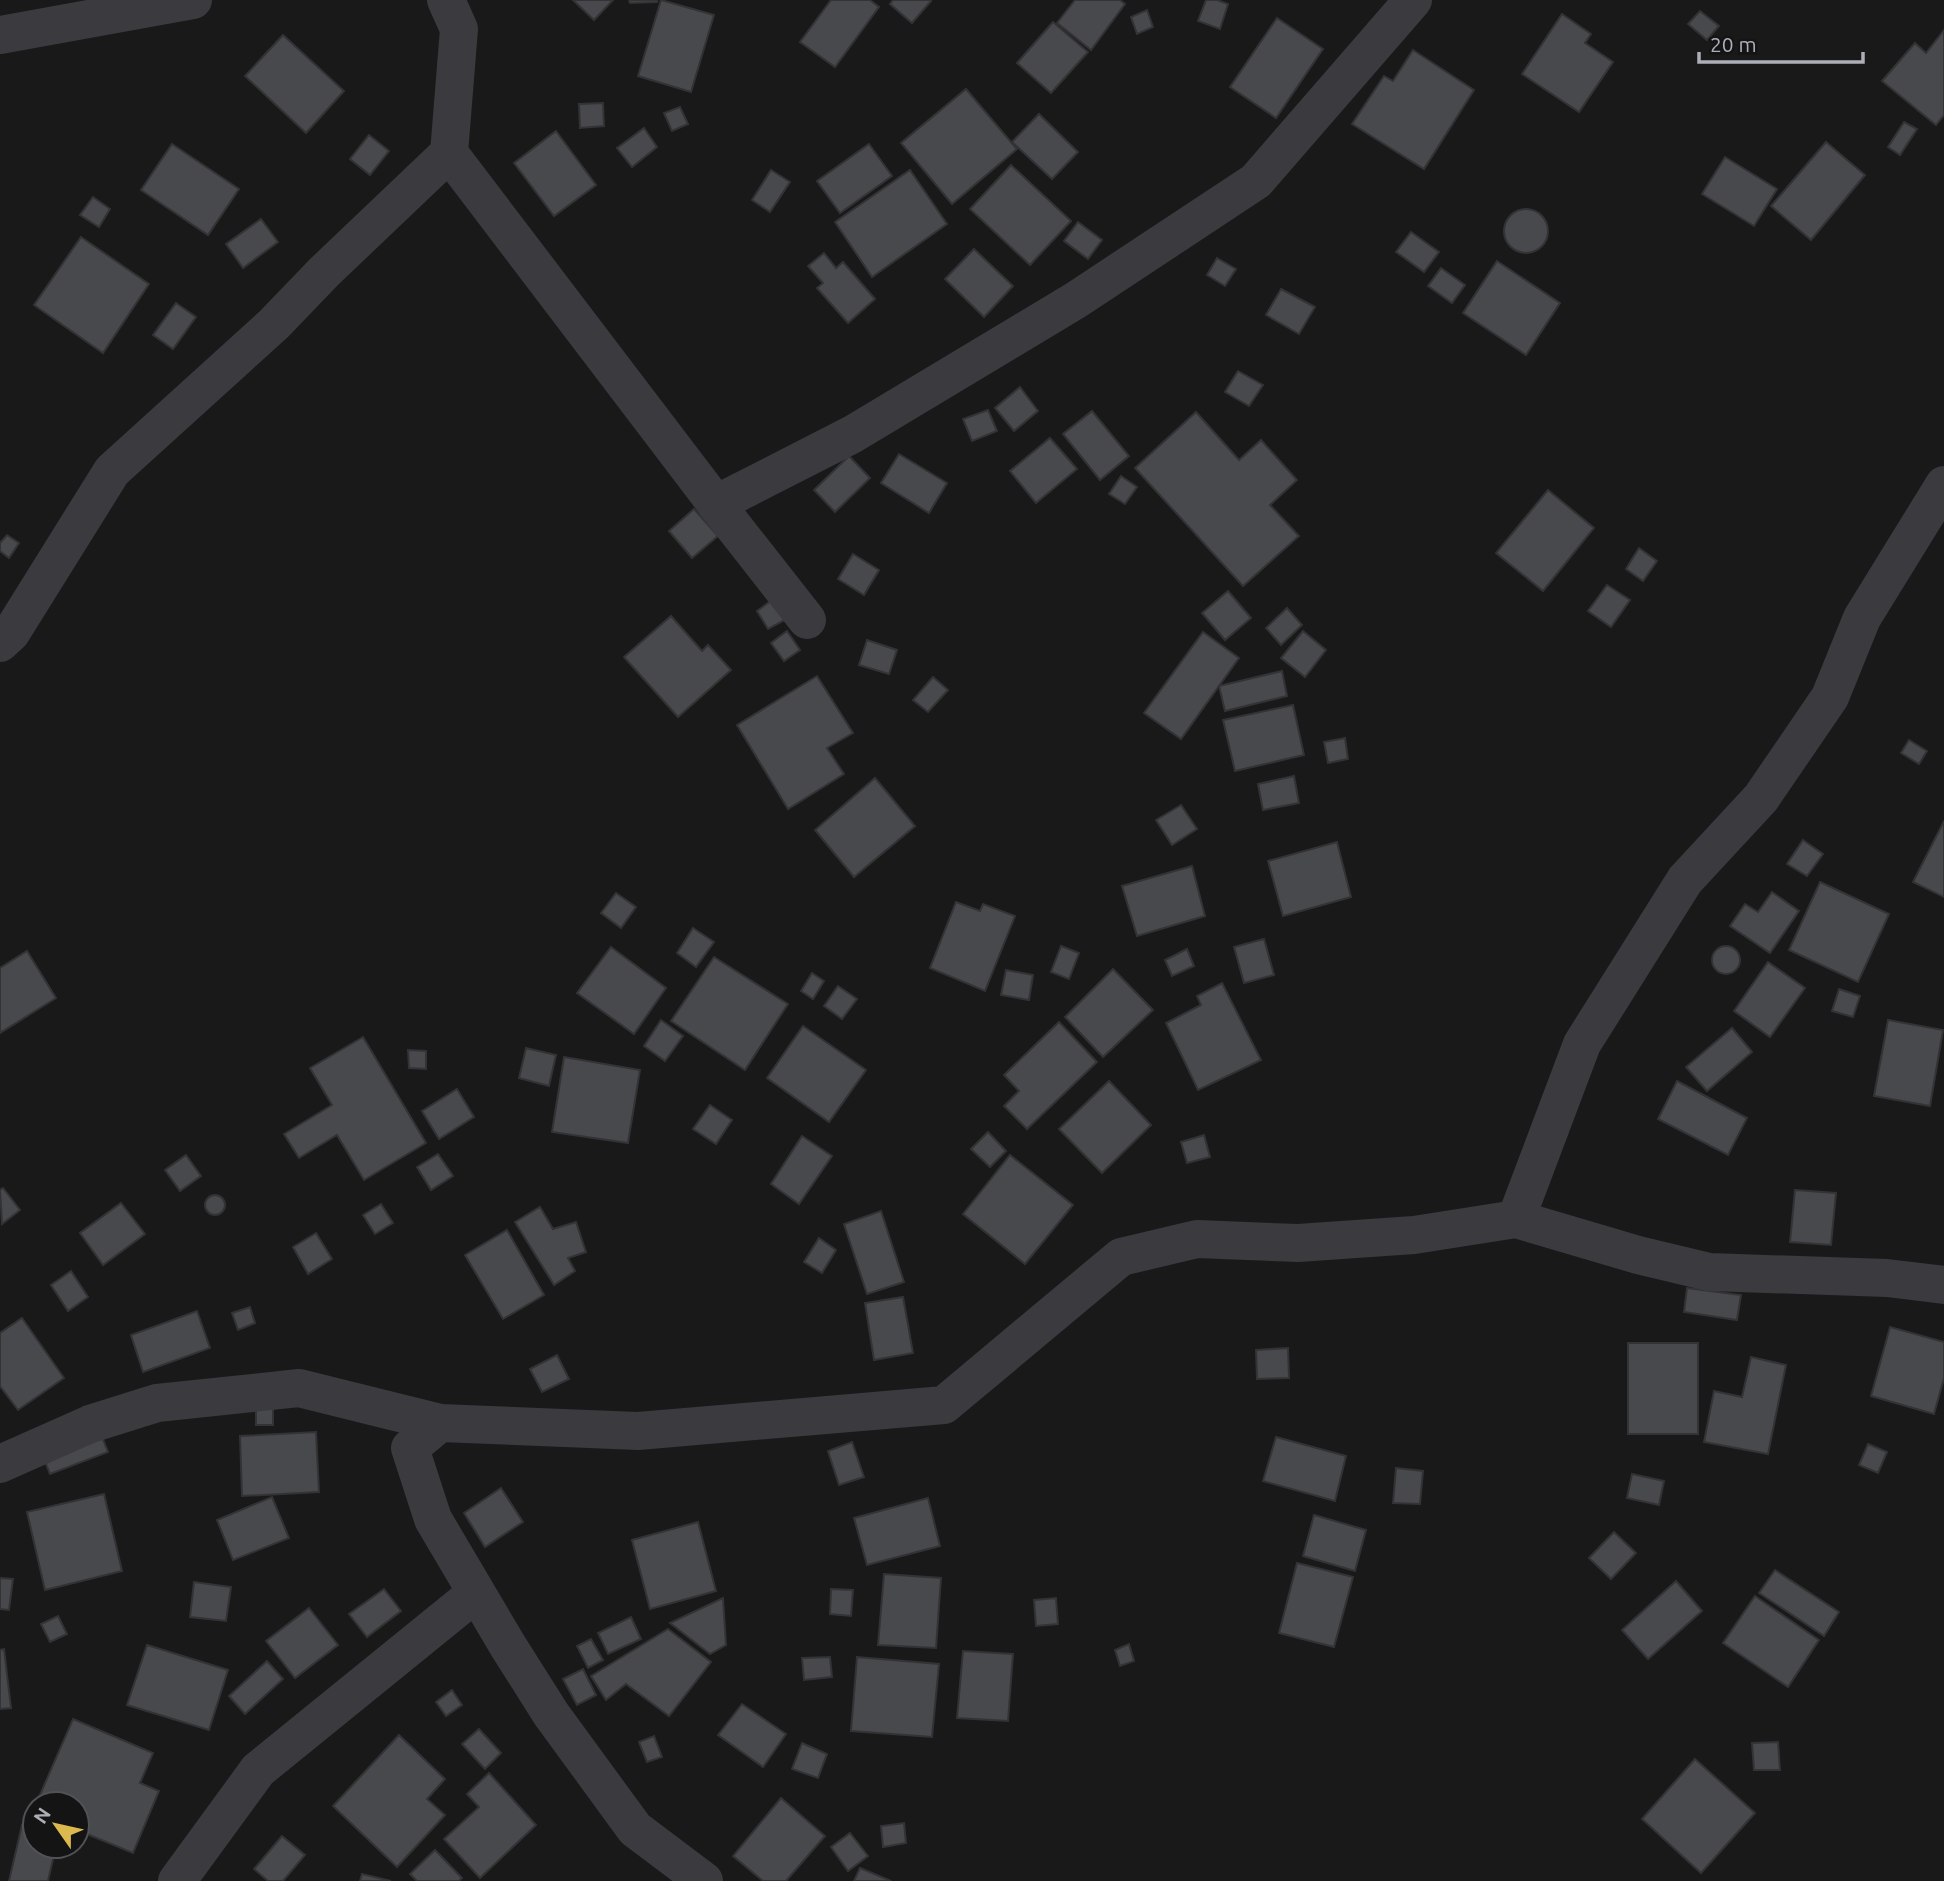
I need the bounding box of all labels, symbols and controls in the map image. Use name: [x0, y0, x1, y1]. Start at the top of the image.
scale bar: [1699, 21, 1864, 65]
text: 20 m: [1710, 32, 1757, 56]
north arrow: [21, 1790, 91, 1860]
text: N: [29, 1803, 55, 1828]

